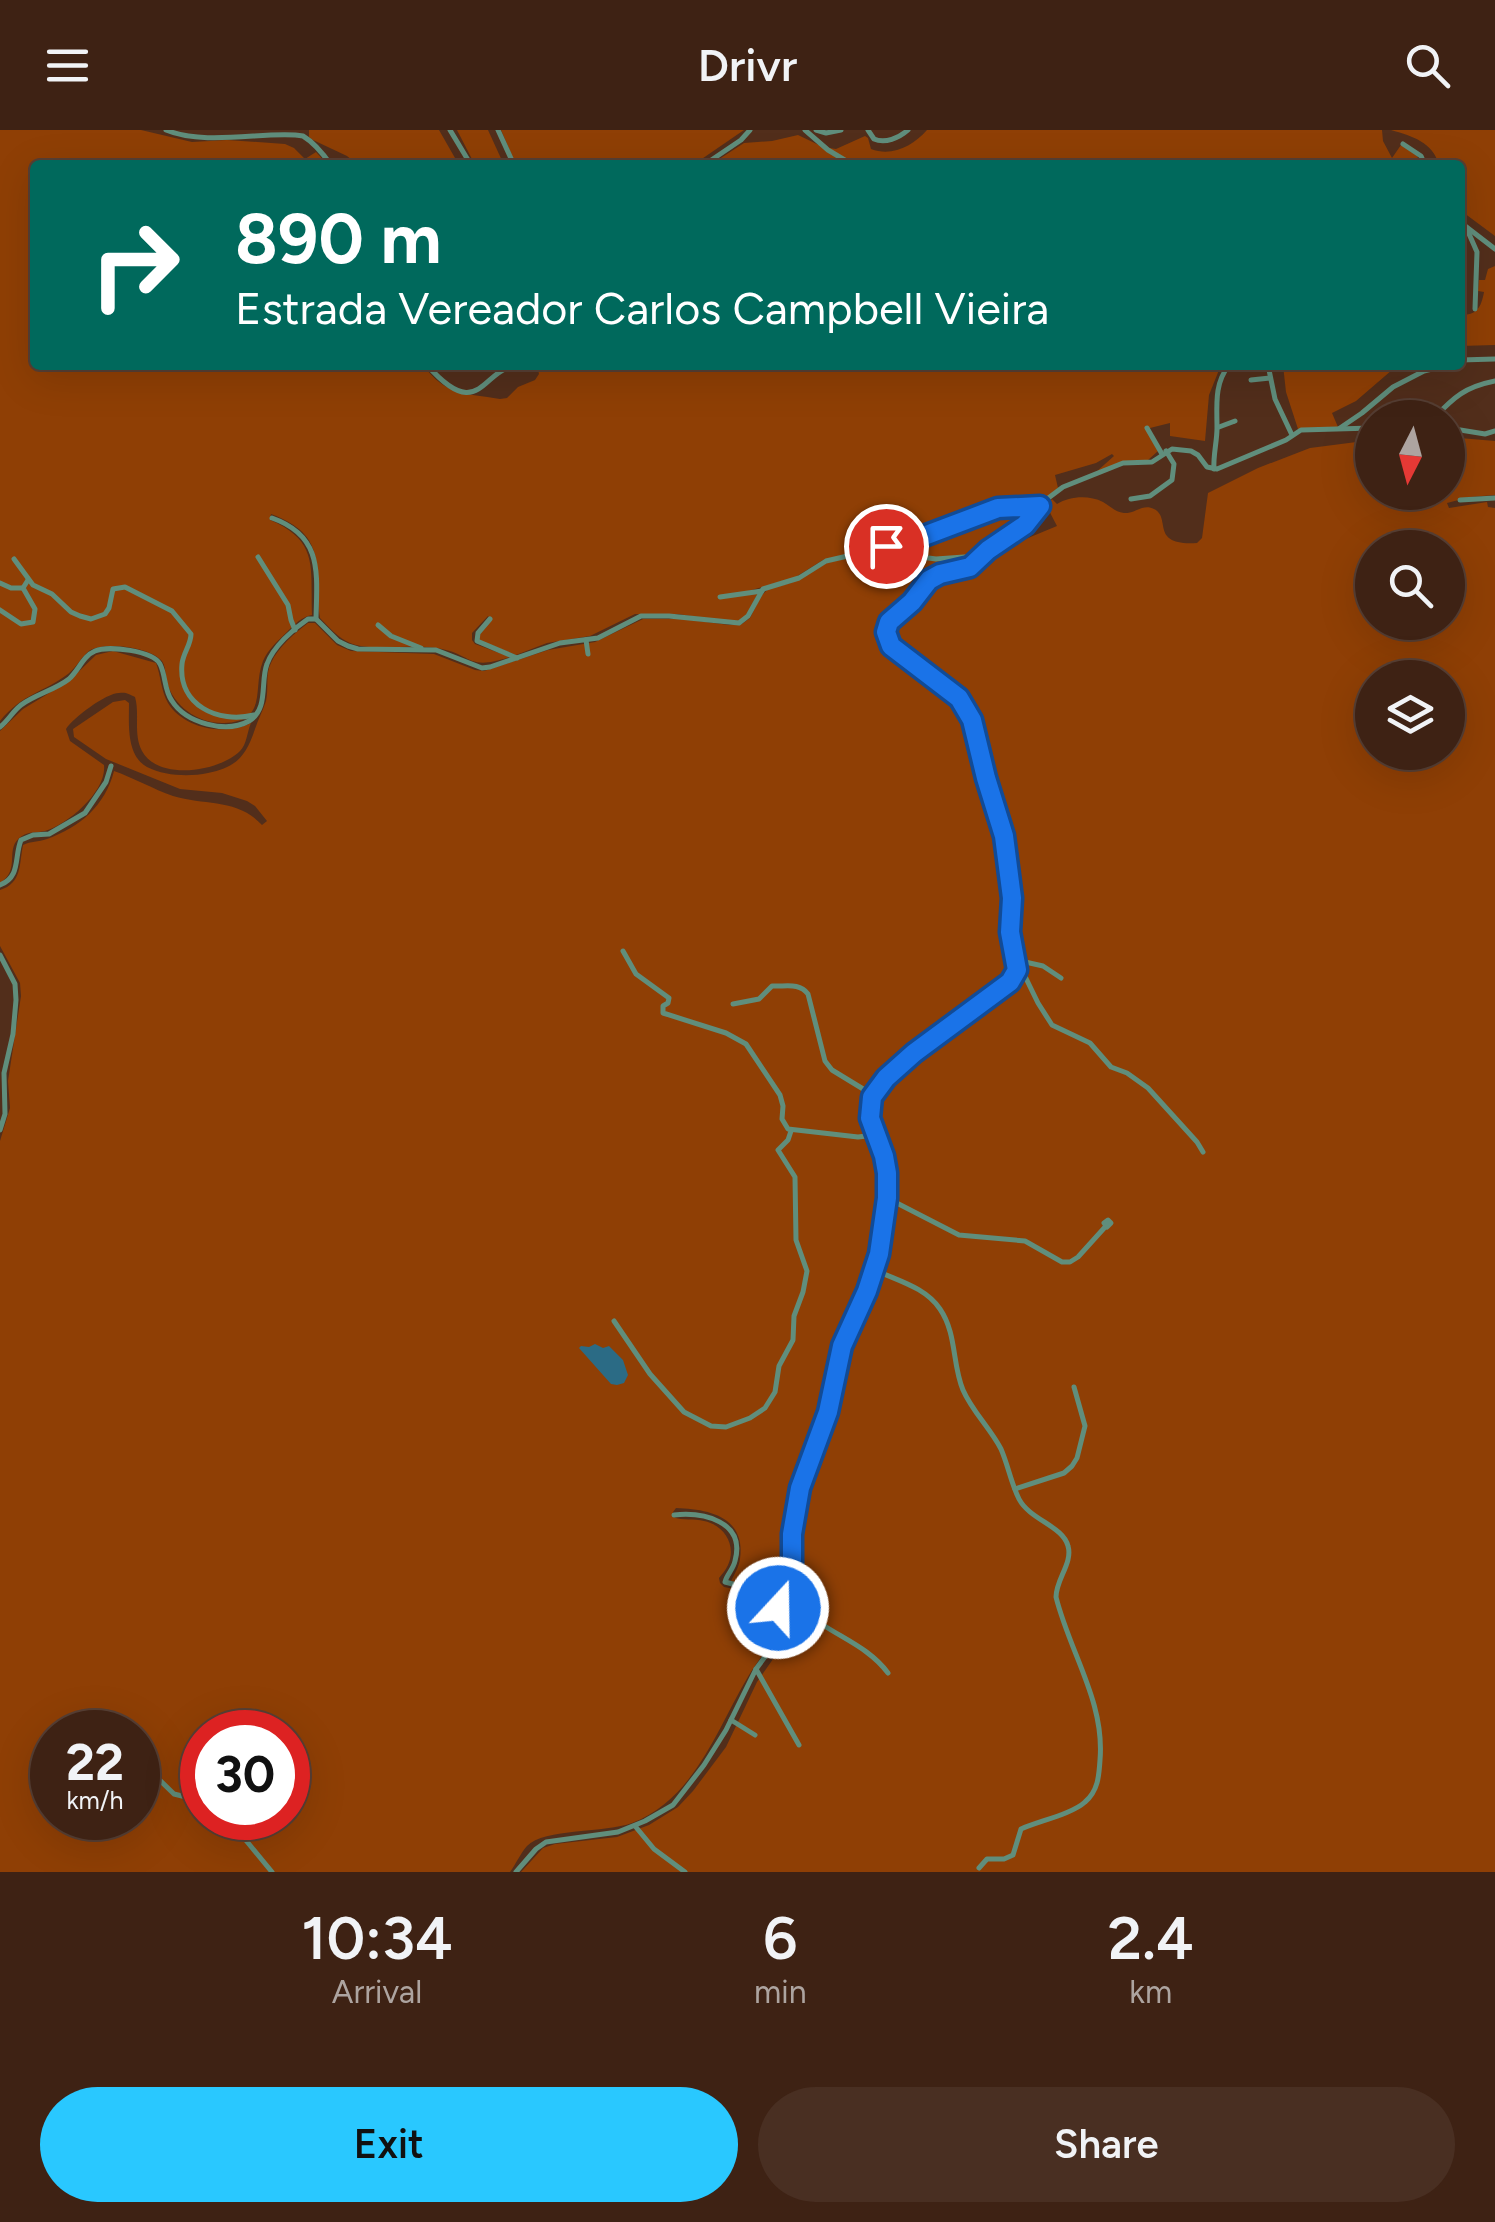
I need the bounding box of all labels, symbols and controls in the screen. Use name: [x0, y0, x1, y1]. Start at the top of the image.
icon: menu: [40, 38, 95, 93]
text: Drivr: [698, 38, 797, 92]
icon: search: [1400, 38, 1455, 93]
text: 890 m: [235, 196, 442, 281]
icon: right: [70, 200, 200, 330]
text: Estrada Vereador Carlos Campbell Vieira: [235, 281, 1049, 335]
north arrow: [1355, 400, 1465, 510]
map controls: [1355, 400, 1465, 770]
pin: [844, 504, 929, 589]
icon: arrive: [859, 519, 914, 574]
button: search: [1355, 530, 1465, 640]
button: layers: [1355, 660, 1465, 770]
position arrow: [726, 1556, 830, 1660]
speed limit sign: 30: [180, 1710, 310, 1840]
text: 22: [66, 1732, 124, 1793]
text: km/h: [66, 1785, 124, 1815]
text: 10:34: [301, 1902, 453, 1974]
text: 6: [763, 1902, 798, 1974]
text: 2.4: [1108, 1902, 1194, 1974]
text: Arrival: [332, 1973, 422, 2011]
text: min: [754, 1973, 807, 2011]
text: km: [1129, 1973, 1172, 2011]
button: Exit: [40, 2087, 738, 2202]
button: Share: [758, 2087, 1455, 2202]

